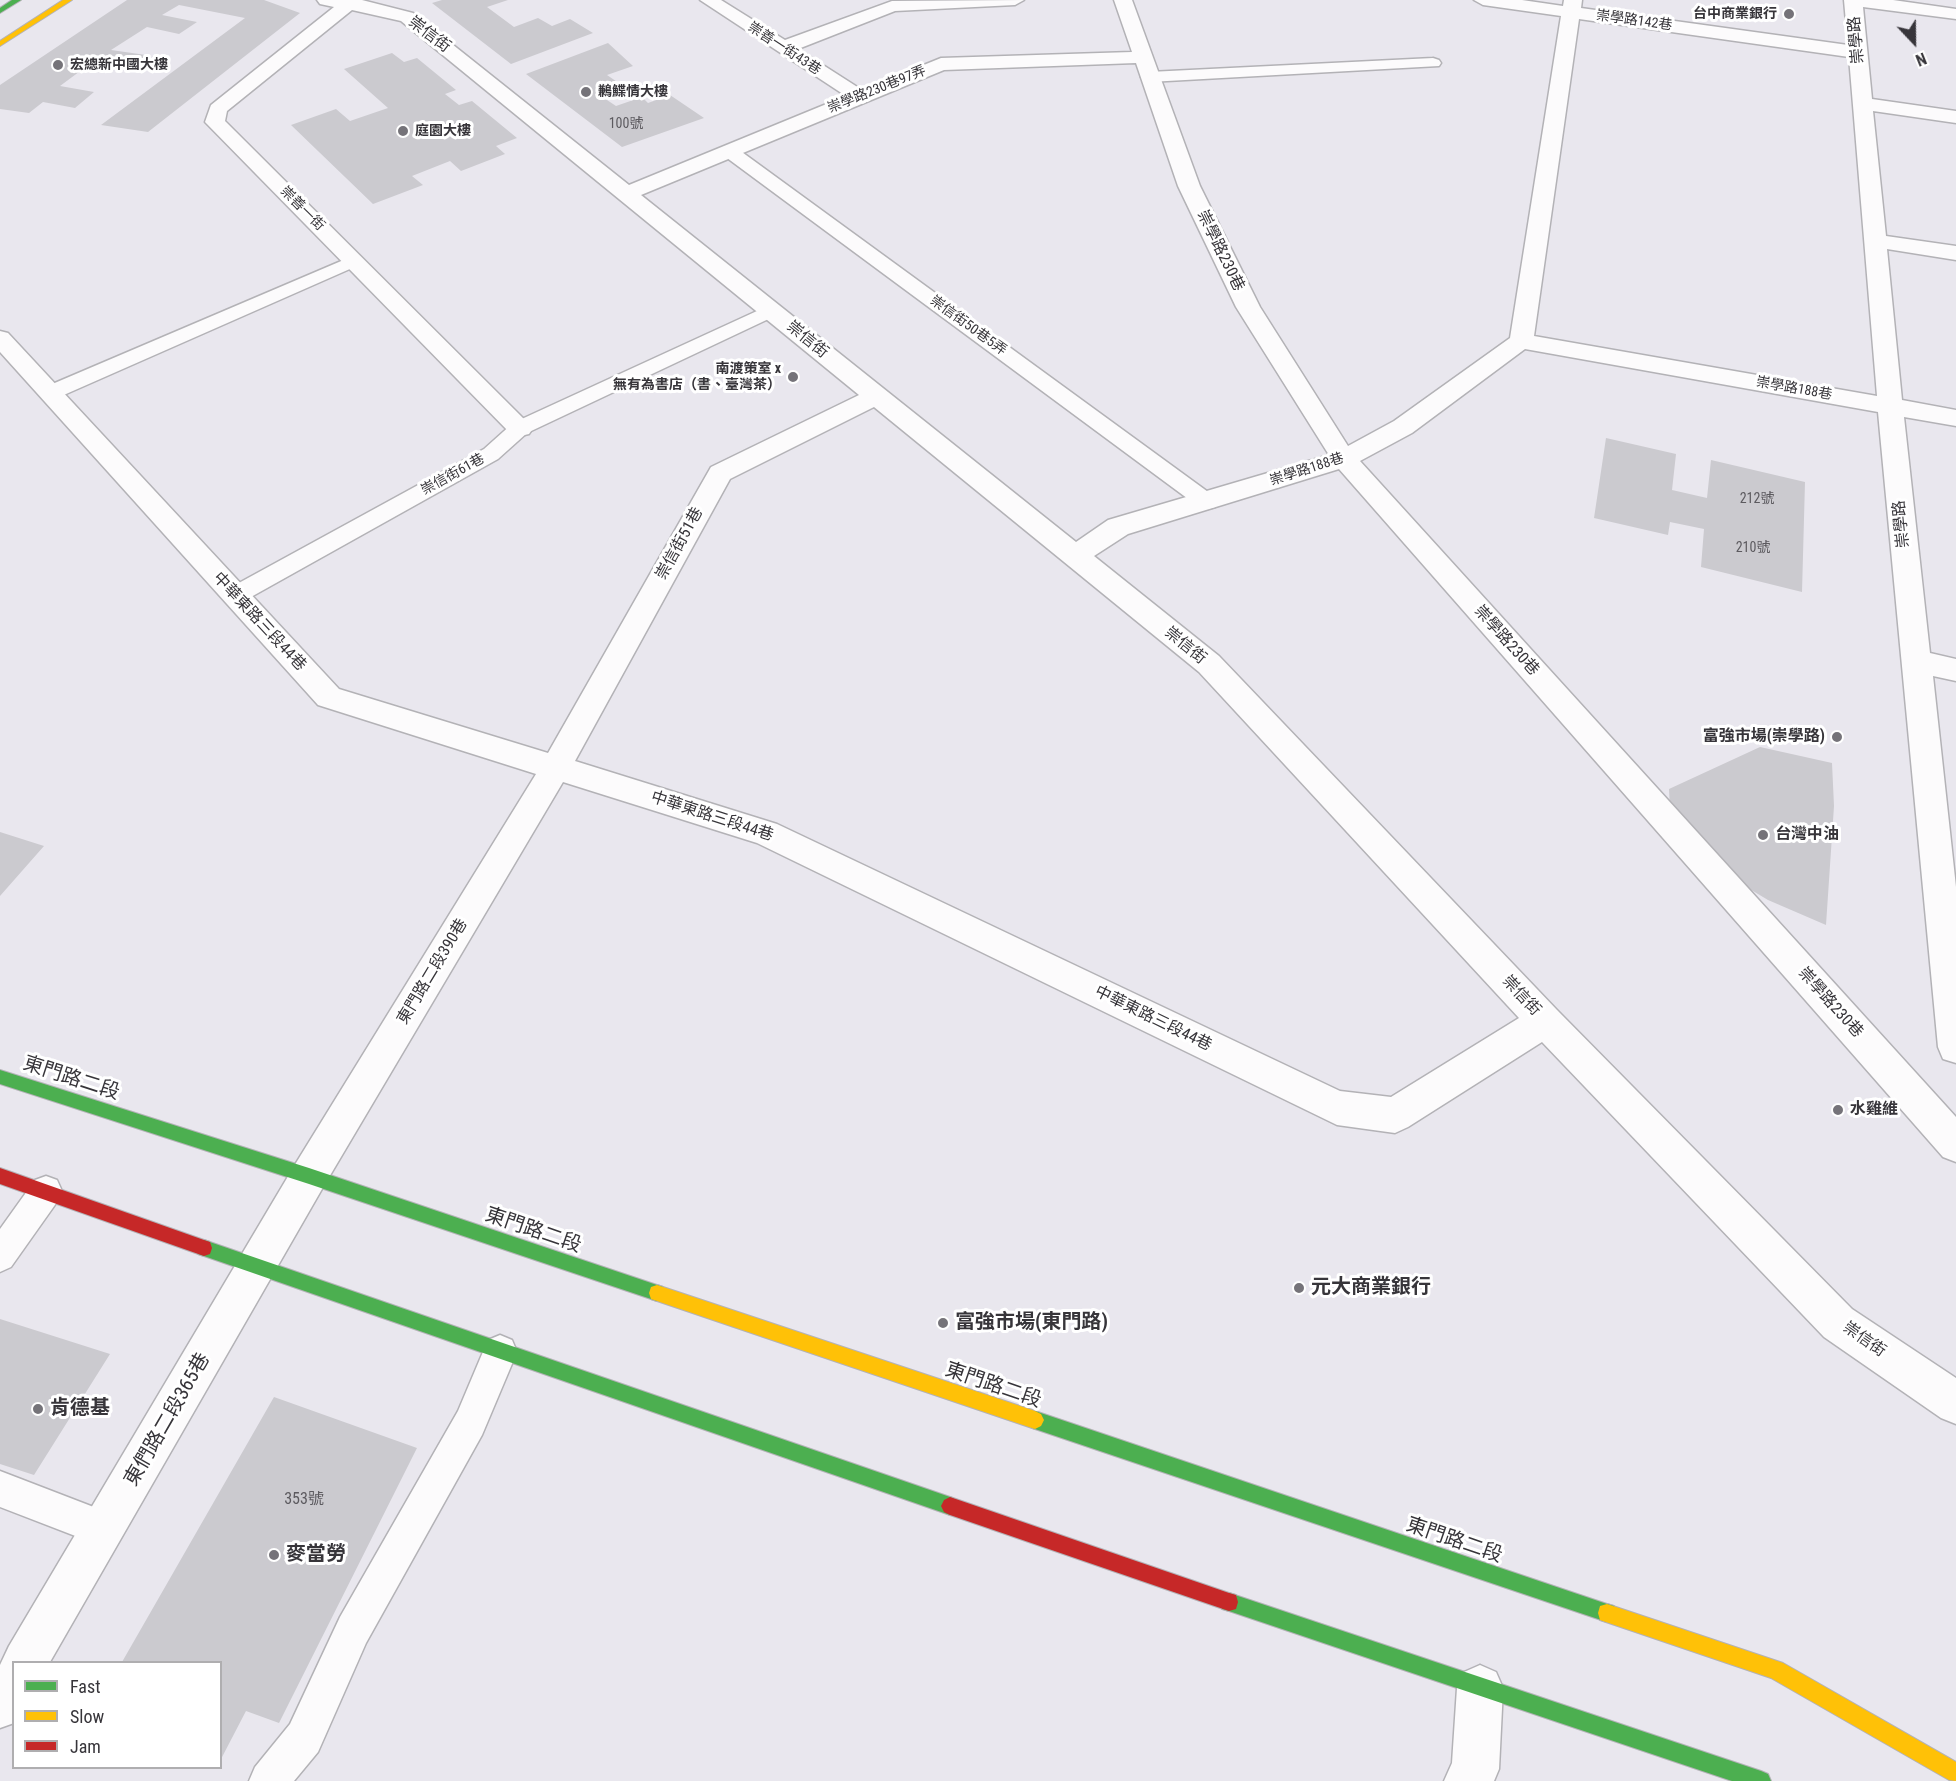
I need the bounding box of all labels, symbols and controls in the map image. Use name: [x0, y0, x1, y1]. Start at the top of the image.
place label: 台中商業銀行: [1693, 6, 1777, 22]
street label: 崇學路142巷: [1595, 7, 1673, 35]
marker: 台中商業銀行: [1782, 7, 1796, 21]
north arrow: [1884, 12, 1944, 72]
street label: 崇信街: [404, 13, 454, 57]
street label: 崇學路: [1845, 15, 1869, 65]
street label: 崇善一街43巷: [744, 19, 824, 79]
text: N: [1913, 49, 1929, 70]
place label: 宏總新中國大樓: [70, 57, 168, 73]
marker: 宏總新中國大樓: [51, 58, 65, 72]
street label: 崇學路230巷97弄: [825, 63, 929, 117]
place label: 鶼鰈情大樓: [598, 84, 668, 100]
marker: 鶼鰈情大樓: [579, 85, 593, 99]
house number: 100號: [609, 116, 643, 132]
place label: 庭園大樓: [415, 123, 471, 139]
marker: 庭園大樓: [396, 124, 410, 138]
street label: 崇善一街: [276, 183, 328, 235]
street label: 崇學路230巷: [1192, 207, 1248, 295]
street label: 崇信街50巷5弄: [926, 293, 1010, 359]
street label: 崇信街: [782, 317, 832, 363]
place label: 南渡策室 x 無有為書店（書、臺灣茶）: [613, 361, 781, 394]
marker: 南渡策室 x 無有為書店（書、臺灣茶）: [786, 370, 800, 384]
street label: 崇學路188巷: [1755, 374, 1833, 404]
street label: 崇學路188巷: [1268, 450, 1346, 490]
street label: 崇信街61巷: [418, 451, 488, 499]
house number: 212號: [1740, 491, 1774, 507]
street label: 崇學路: [1890, 499, 1914, 549]
street label: 崇信街51巷: [652, 504, 708, 584]
house number: 210號: [1736, 540, 1770, 556]
street label: 中華東路三段44巷: [208, 569, 310, 675]
street label: 崇學路230巷: [1470, 602, 1542, 680]
street label: 崇信街: [1160, 623, 1210, 669]
place label: 富強市場(崇學路): [1703, 727, 1825, 747]
marker: 富強市場(崇學路): [1830, 730, 1844, 744]
street label: 中華東路三段44巷: [648, 788, 776, 846]
place label: 台灣中油: [1775, 825, 1839, 845]
marker: 台灣中油: [1756, 828, 1770, 842]
street label: 東門路二段390巷: [394, 916, 472, 1028]
street label: 崇學路230巷: [1794, 964, 1866, 1042]
street label: 崇信街: [1498, 972, 1544, 1020]
street label: 中華東路三段44巷: [1091, 982, 1215, 1056]
street label: 東門路二段: [20, 1052, 122, 1106]
place label: 水雞維: [1850, 1100, 1898, 1120]
marker: 水雞維: [1831, 1103, 1845, 1117]
street label: 東門路二段: [482, 1203, 584, 1259]
place label: 元大商業銀行: [1311, 1276, 1431, 1300]
marker: 元大商業銀行: [1292, 1281, 1306, 1295]
place label: 富強市場(東門路): [955, 1311, 1108, 1335]
marker: 富強市場(東門路): [936, 1316, 950, 1330]
street label: 崇信街: [1839, 1318, 1889, 1362]
street label: 東們路二段365巷: [120, 1349, 216, 1491]
street label: 東門路二段: [942, 1358, 1044, 1414]
place label: 肯德基: [50, 1397, 110, 1421]
marker: 肯德基: [31, 1402, 45, 1416]
house number: 353號: [284, 1490, 324, 1510]
street label: 東門路二段: [1403, 1513, 1505, 1569]
place label: 麥當勞: [286, 1543, 346, 1567]
marker: 麥當勞: [267, 1548, 281, 1562]
legend: [12, 1661, 222, 1769]
text: Fast: [70, 1676, 101, 1697]
text: Slow: [70, 1706, 104, 1727]
text: Jam: [70, 1736, 101, 1757]

